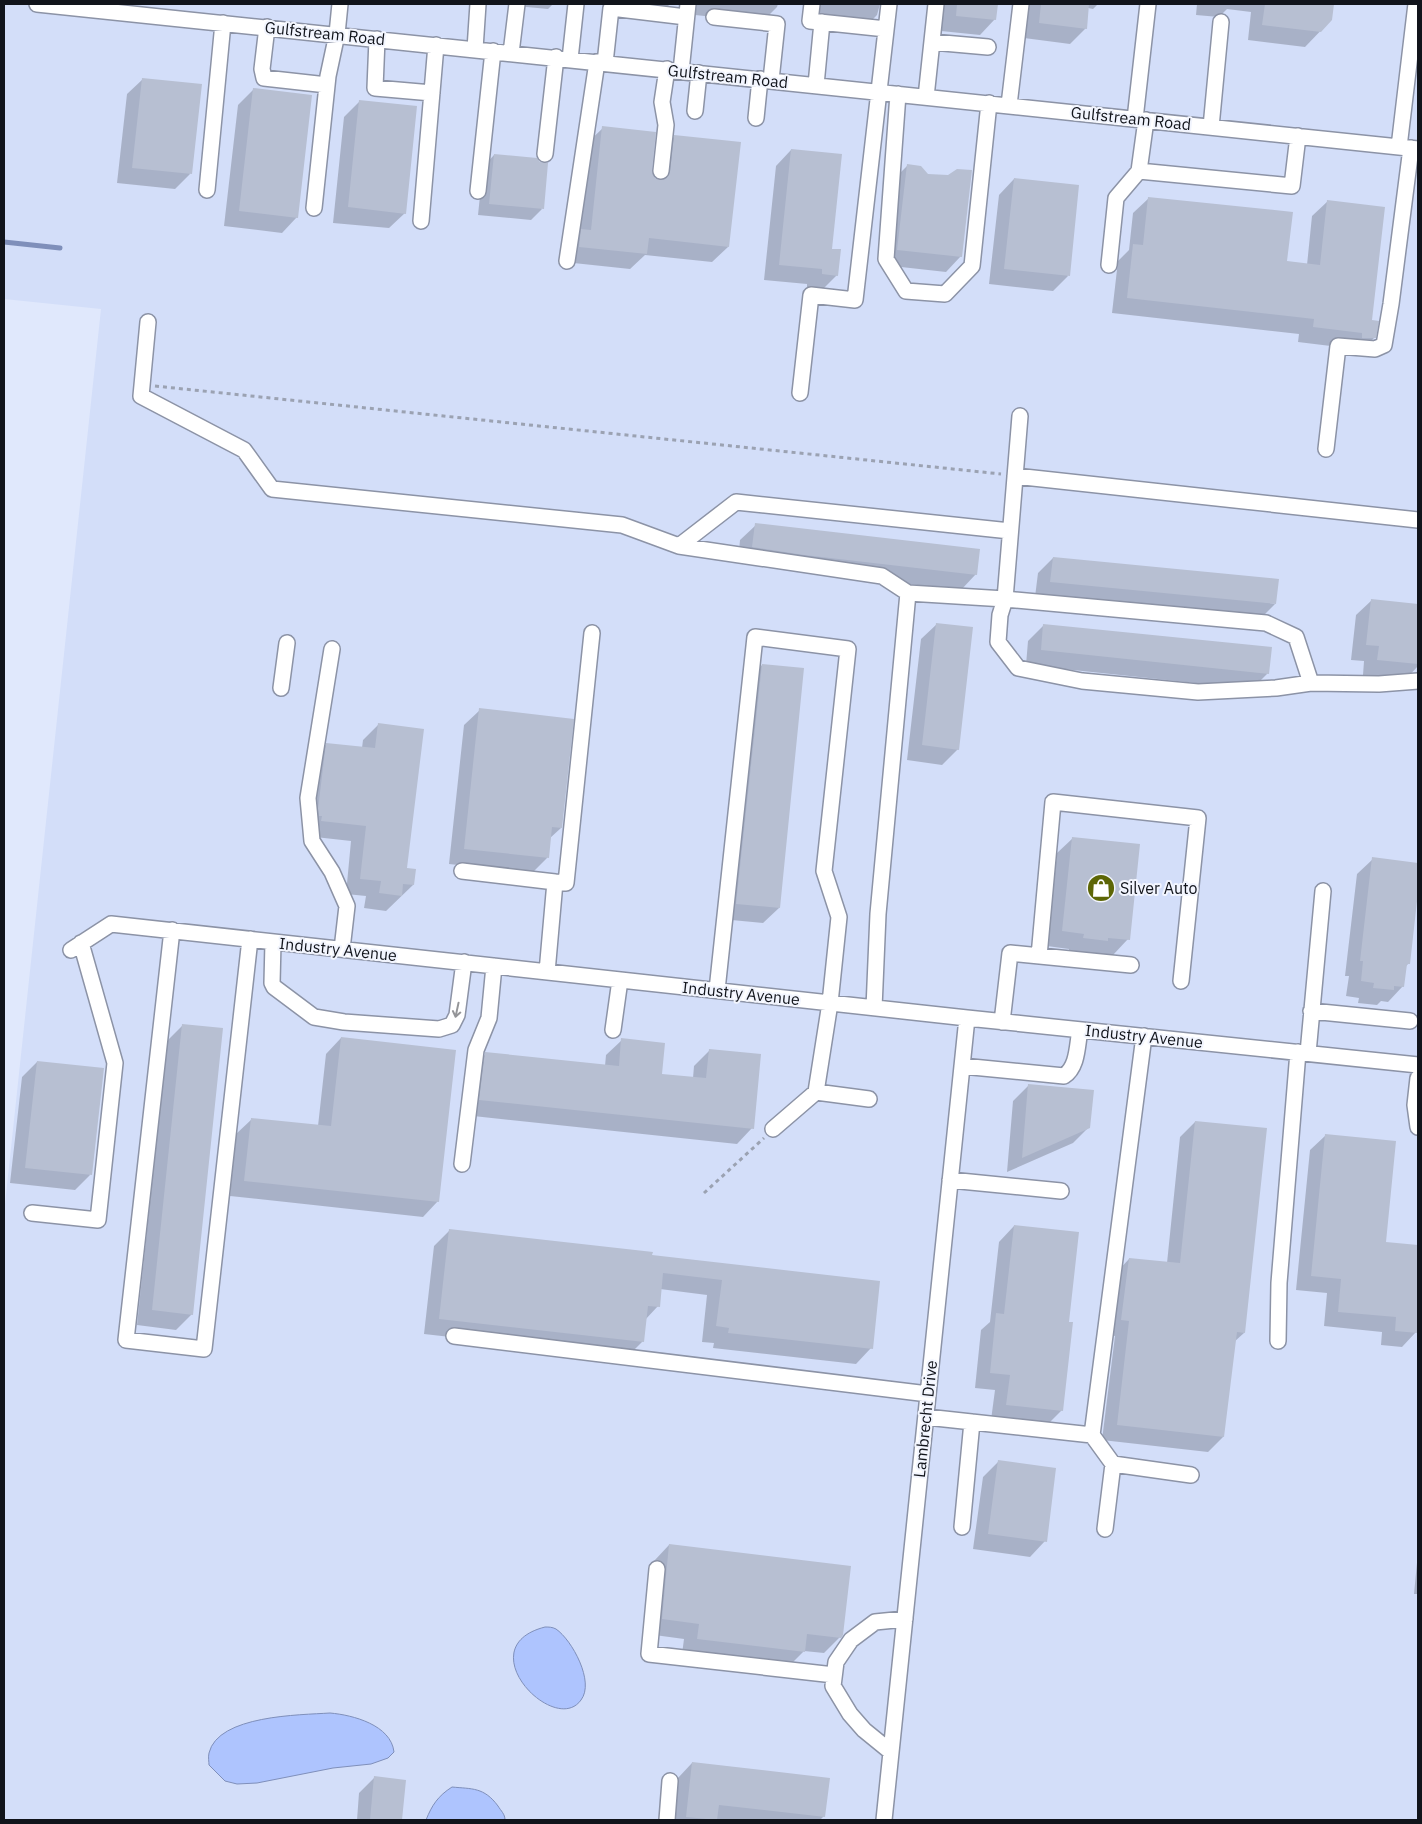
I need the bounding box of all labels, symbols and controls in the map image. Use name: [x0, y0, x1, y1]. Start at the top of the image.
street label: Gulfstream Road: [264, 17, 386, 49]
street label: Gulfstream Road: [667, 60, 789, 92]
street label: Gulfstream Road: [1070, 102, 1192, 134]
shop icon: Silver Auto: [1086, 873, 1116, 903]
place label: Silver Auto: [1120, 878, 1198, 898]
street label: Industry Avenue: [278, 933, 398, 965]
street label: Industry Avenue: [681, 977, 801, 1009]
one-way arrow: [452, 1002, 461, 1018]
street label: Industry Avenue: [1084, 1020, 1204, 1052]
street label: Lambrecht Drive: [909, 1359, 941, 1479]

